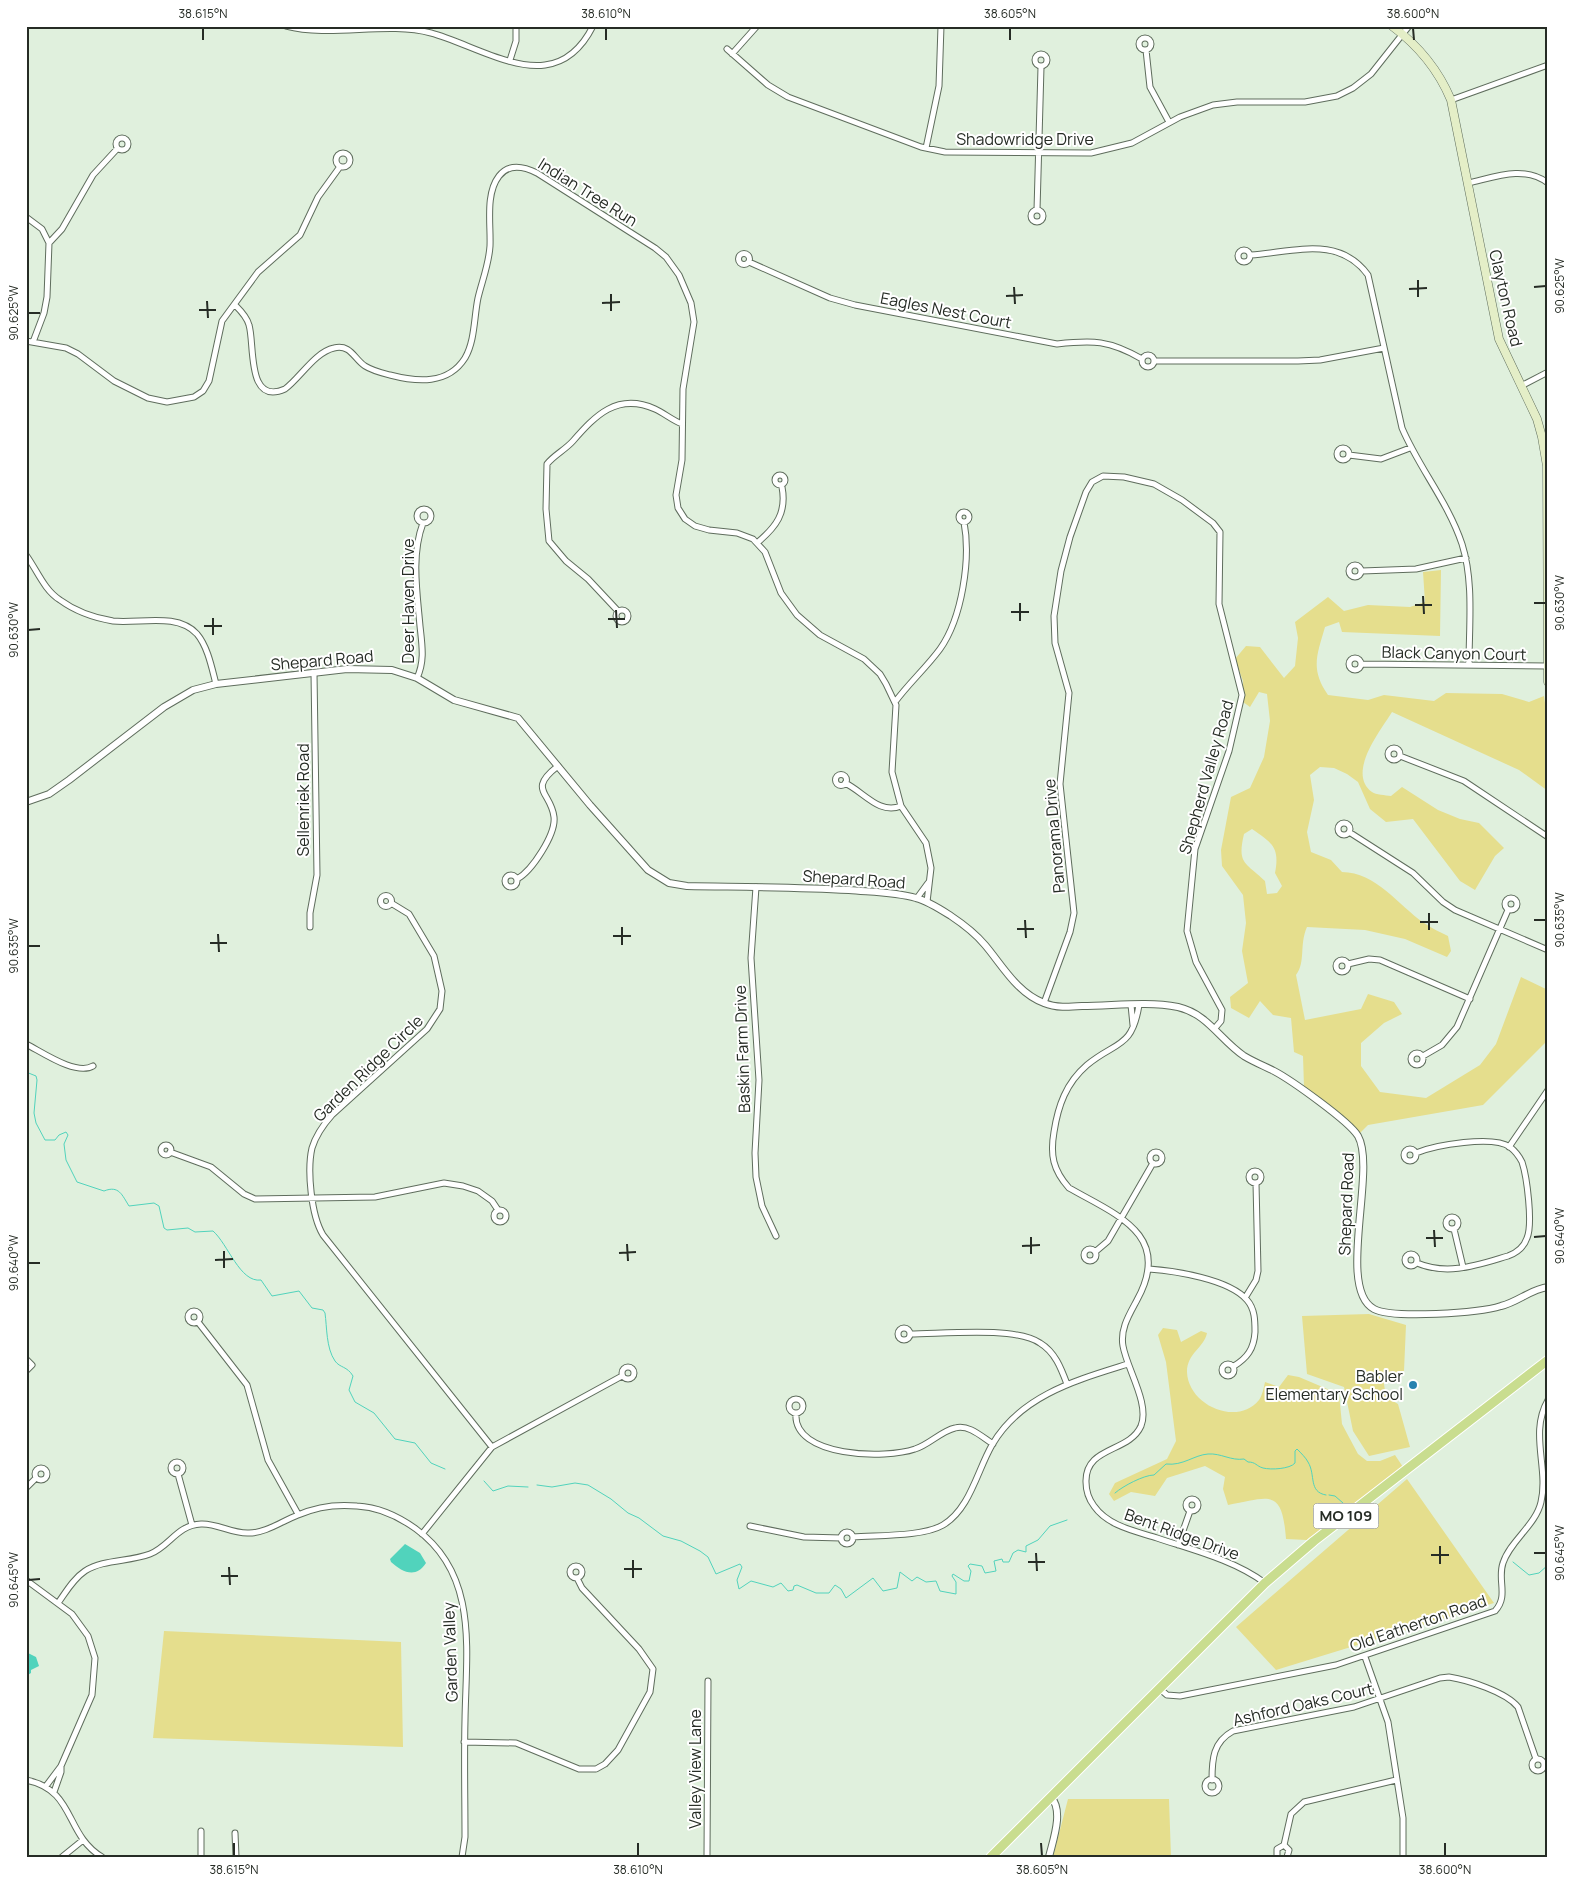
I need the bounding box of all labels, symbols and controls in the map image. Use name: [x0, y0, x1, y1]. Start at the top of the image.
text: 38.615°N: [178, 5, 228, 22]
text: 38.610°N: [581, 5, 631, 22]
text: 38.605°N: [984, 5, 1036, 22]
text: 38.600°N: [1387, 5, 1439, 22]
street label: Shadowridge Drive: [956, 128, 1094, 150]
street label: Indian Tree Run: [534, 153, 642, 231]
street label: Clayton Road: [1484, 247, 1528, 349]
text: 90.625°W: [1551, 257, 1568, 314]
text: 90.625°W: [5, 284, 22, 341]
street label: Eagles Nest Court: [879, 287, 1013, 333]
street label: Deer Haven Drive: [397, 539, 419, 663]
text: 90.630°W: [1551, 574, 1568, 631]
text: 90.630°W: [5, 601, 22, 658]
street label: Black Canyon Court: [1381, 641, 1527, 665]
street label: Shepard Road: [270, 645, 374, 675]
street label: Shepherd Valley Road: [1173, 697, 1239, 857]
street label: Sellenriek Road: [292, 743, 314, 857]
street label: Panorama Drive: [1038, 778, 1070, 894]
street label: Shepard Road: [802, 864, 906, 894]
text: 90.635°W: [1551, 892, 1568, 948]
text: 90.635°W: [5, 918, 22, 974]
street label: Baskin Farm Drive: [729, 985, 755, 1113]
street label: Garden Ridge Circle: [308, 1010, 428, 1126]
street label: Shepard Road: [1333, 1152, 1359, 1256]
text: 90.640°W: [1551, 1207, 1568, 1264]
text: 90.640°W: [5, 1234, 22, 1291]
place label: Babler Elementary School: [1265, 1365, 1403, 1405]
marker: Babler Elementary School: [1407, 1379, 1419, 1391]
street label: Bent Ridge Drive: [1121, 1503, 1243, 1565]
road number: MO 109: [1314, 1504, 1378, 1528]
text: 90.645°W: [1551, 1524, 1568, 1581]
text: 90.645°W: [5, 1551, 22, 1608]
street label: Old Eatherton Road: [1347, 1589, 1489, 1657]
street label: Garden Valley: [437, 1601, 463, 1702]
street label: Ashford Oaks Court: [1231, 1677, 1375, 1731]
street label: Valley View Lane: [684, 1709, 706, 1829]
text: 38.615°N: [209, 1861, 259, 1878]
text: 38.610°N: [613, 1861, 663, 1878]
text: 38.605°N: [1016, 1861, 1068, 1878]
text: 38.600°N: [1419, 1861, 1471, 1878]

